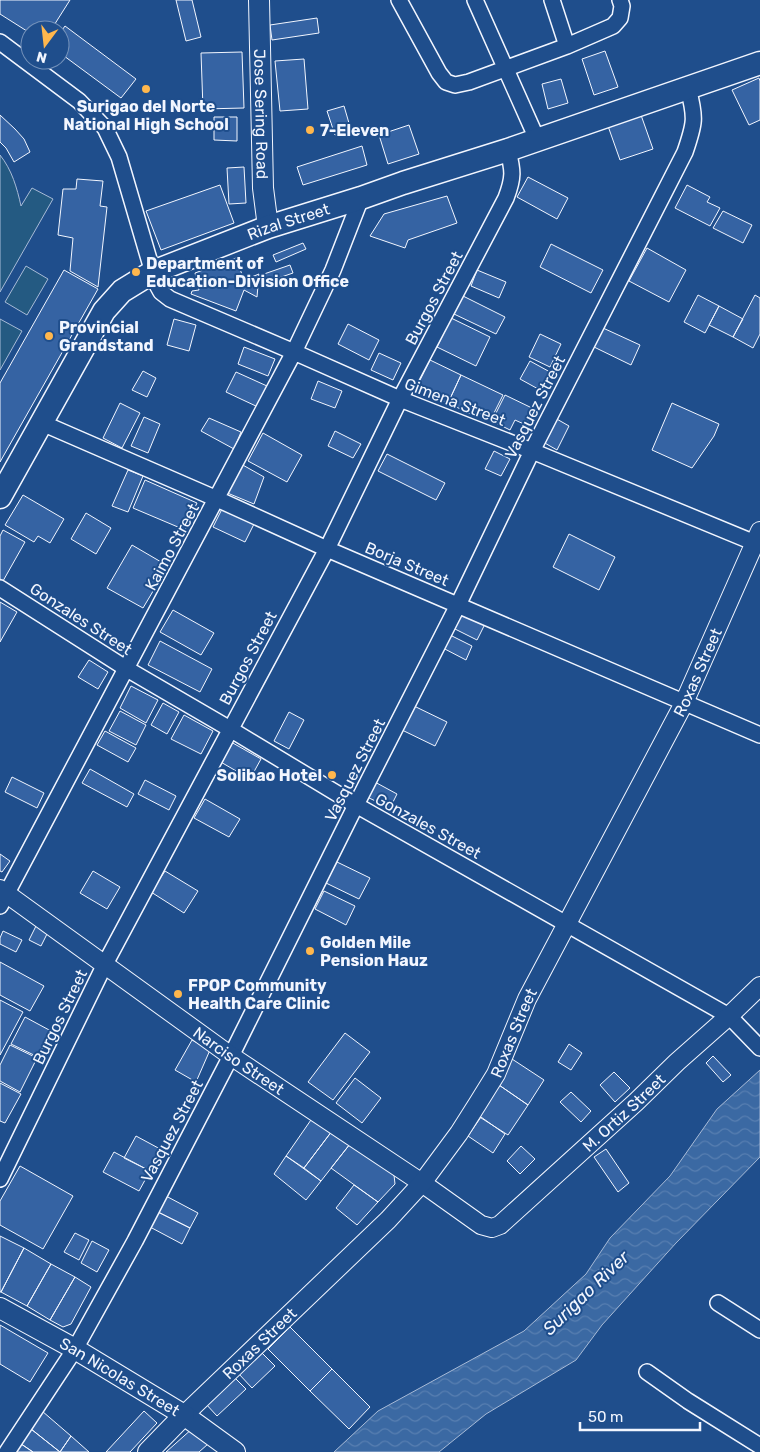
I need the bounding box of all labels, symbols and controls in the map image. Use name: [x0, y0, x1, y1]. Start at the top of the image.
north arrow: [20, 20, 70, 70]
text: N: [35, 48, 49, 67]
street label: Jose Sering Road: [251, 49, 272, 179]
marker: Surigao del Norte National High School: [140, 83, 152, 95]
place label: Surigao del Norte National High School: [63, 97, 229, 134]
place label: 7-Eleven: [320, 121, 389, 140]
marker: 7-Eleven: [304, 124, 316, 136]
street label: Rizal Street: [244, 199, 332, 244]
street label: Burgos Street: [401, 248, 467, 348]
place label: Department of Education-Division Office: [146, 254, 349, 291]
marker: Department of Education-Division Office: [130, 266, 142, 278]
place label: Provincial Grandstand: [59, 318, 154, 355]
marker: Provincial Grandstand: [43, 330, 55, 342]
street label: Vasquez Street: [501, 352, 569, 462]
street label: Gimena Street: [402, 374, 508, 430]
street label: Kaimo Street: [141, 500, 203, 594]
street label: Borja Street: [362, 538, 452, 590]
street label: Gonzales Street: [26, 579, 136, 659]
street label: Burgos Street: [215, 608, 281, 708]
street label: Roxas Street: [669, 625, 725, 720]
street label: Vasquez Street: [321, 715, 389, 825]
place label: Solibao Hotel: [217, 766, 322, 785]
marker: Solibao Hotel: [326, 769, 338, 781]
street label: Gonzales Street: [372, 789, 484, 863]
place label: Golden Mile Pension Hauz: [320, 933, 428, 970]
marker: Golden Mile Pension Hauz: [304, 945, 316, 957]
street label: Burgos Street: [29, 966, 91, 1068]
place label: FPOP Community Health Care Clinic: [188, 976, 330, 1013]
street label: Roxas Street: [486, 985, 541, 1080]
marker: FPOP Community Health Care Clinic: [172, 988, 184, 1000]
street label: Narciso Street: [190, 1022, 288, 1098]
street label: M. Ortiz Street: [578, 1069, 669, 1155]
street label: Vasquez Street: [137, 1077, 207, 1185]
water label: Surigao River: [538, 1245, 635, 1340]
street label: Roxas Street: [218, 1303, 300, 1383]
street label: San Nicolas Street: [57, 1333, 183, 1420]
scale bar: [580, 1400, 700, 1432]
text: 50 m: [588, 1408, 623, 1426]

